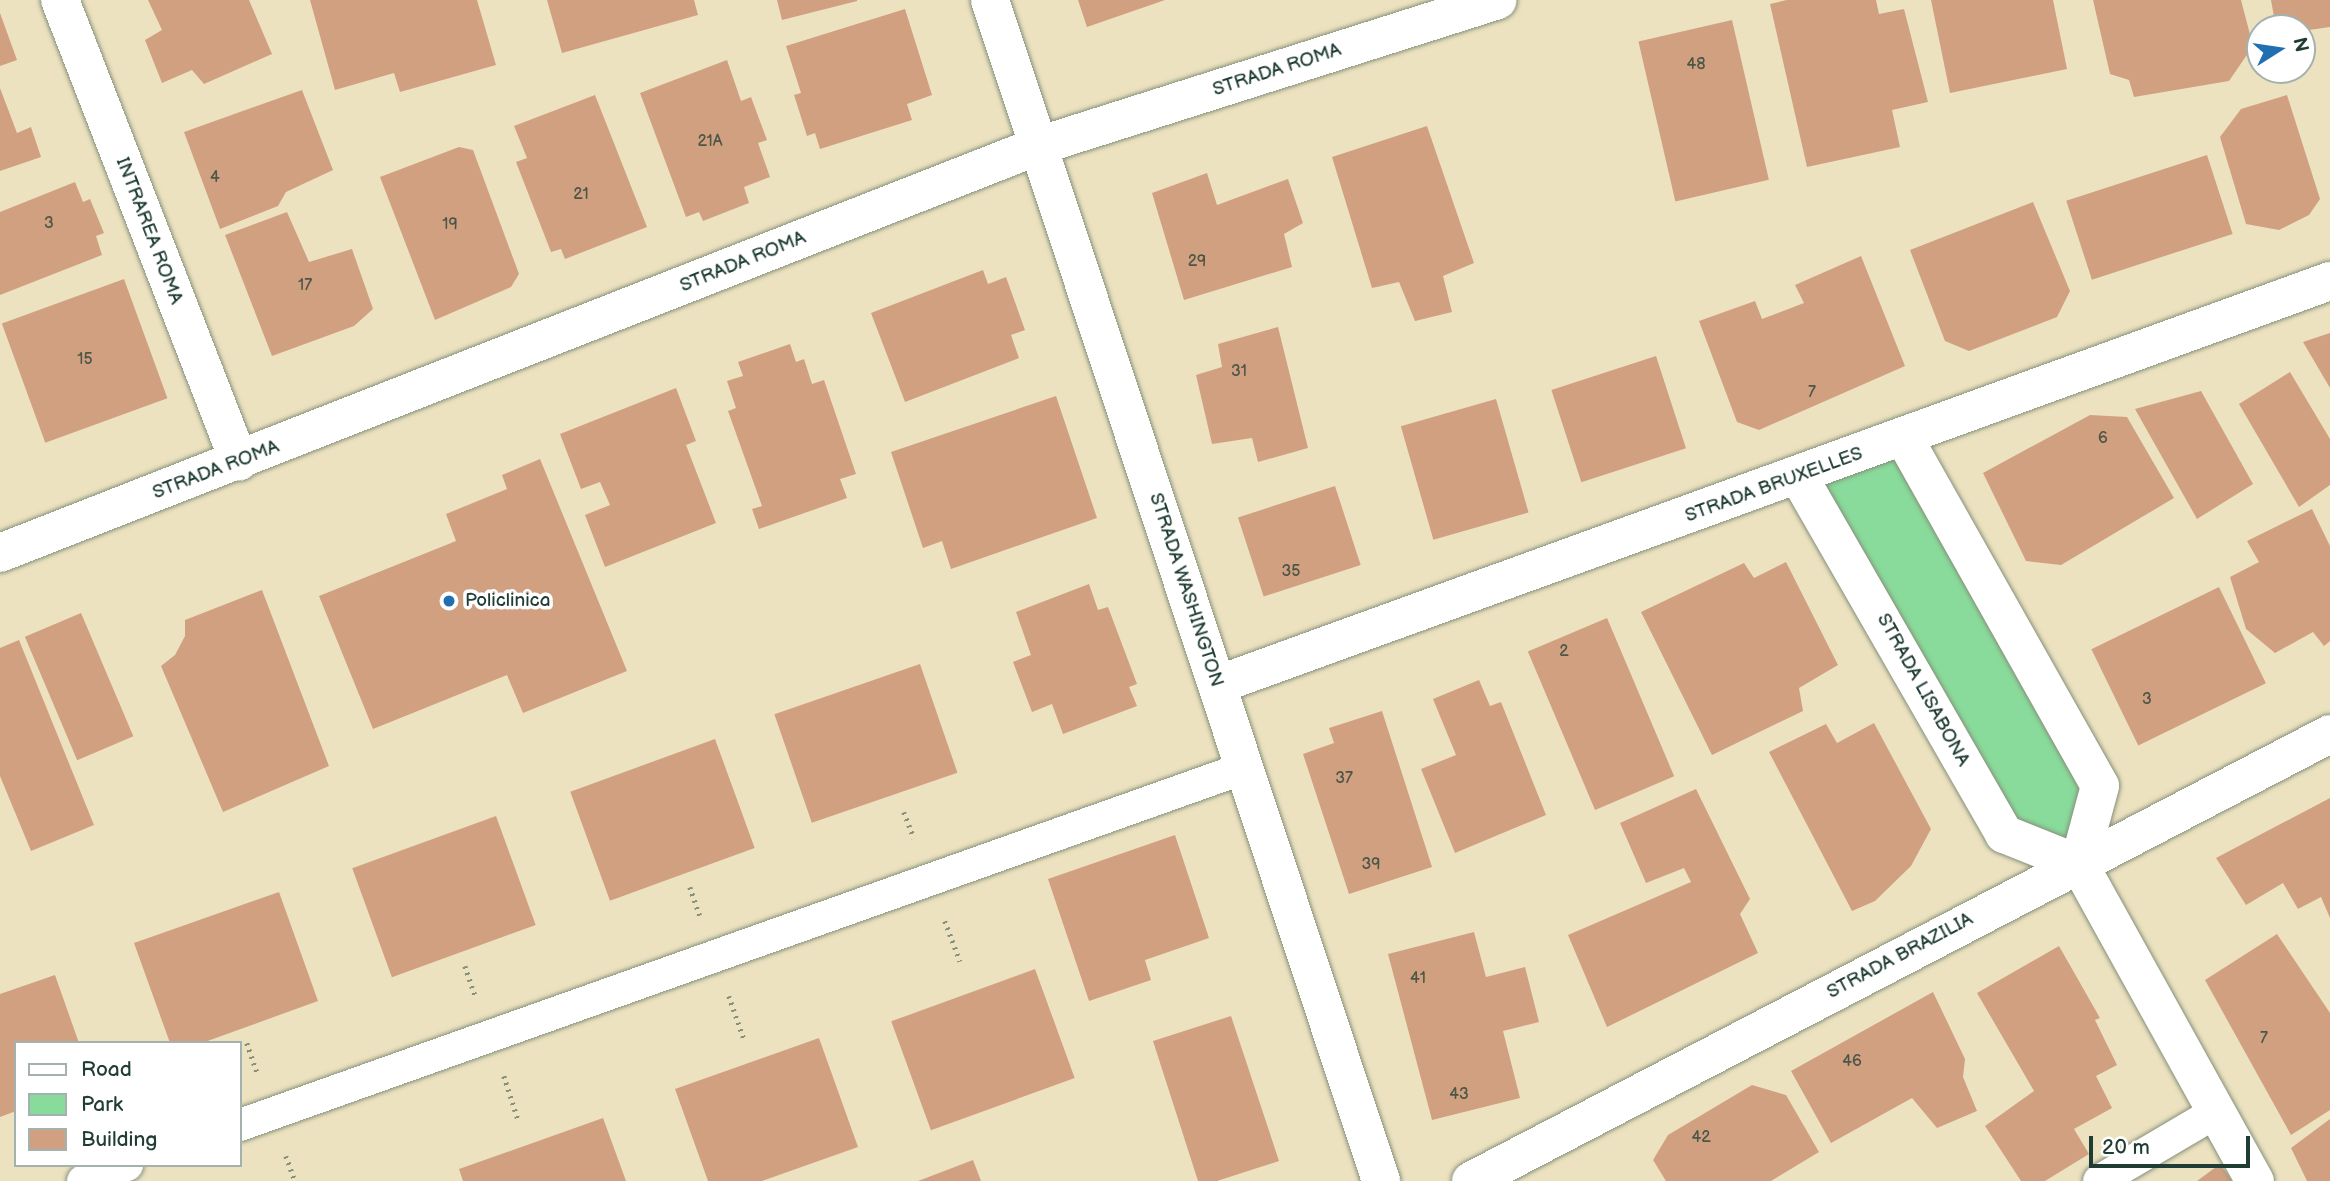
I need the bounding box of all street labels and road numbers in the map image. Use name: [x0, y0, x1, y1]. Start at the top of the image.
street label: STRADA ROMA: [1210, 38, 1344, 102]
street label: INTRAREA ROMA: [110, 154, 188, 308]
street label: STRADA ROMA: [677, 226, 809, 298]
street label: STRADA ROMA: [150, 435, 282, 505]
street label: STRADA BRUXELLES: [1682, 442, 1866, 528]
street label: STRADA WASHINGTON: [1144, 490, 1228, 690]
street label: STRADA LISABONA: [1872, 610, 1974, 770]
street label: STRADA BRAZILIA: [1823, 908, 1977, 1004]

